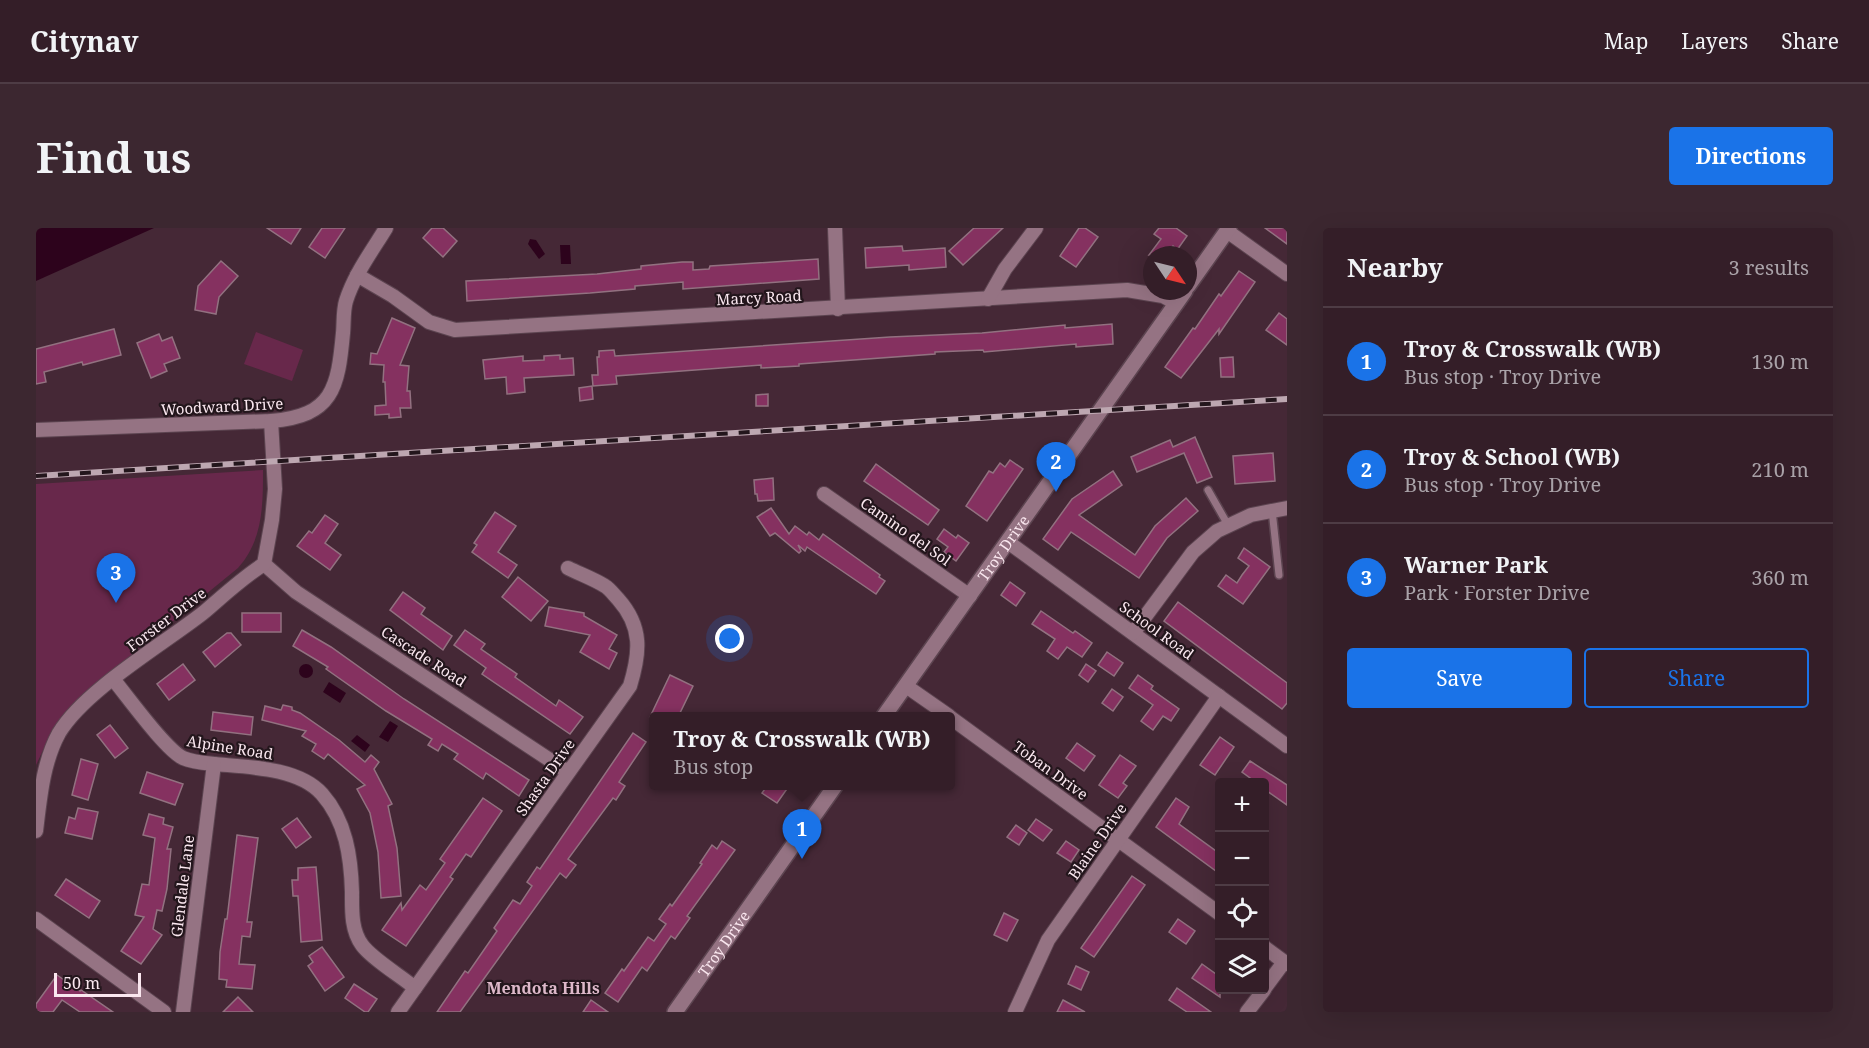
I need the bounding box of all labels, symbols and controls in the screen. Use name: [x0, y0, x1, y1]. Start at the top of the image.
text: Citynav: [30, 22, 139, 60]
text: Map: [1604, 27, 1648, 55]
text: Layers: [1681, 27, 1748, 55]
text: Share: [1781, 27, 1839, 55]
button: Directions: [1669, 127, 1833, 185]
text: Find us: [36, 128, 191, 185]
north arrow: [1143, 246, 1197, 300]
text: Nearby: [1347, 249, 1443, 285]
text: 3 results: [1729, 254, 1809, 281]
street label: Marcy Road: [716, 285, 802, 309]
text: Troy & Crosswalk (WB): [1404, 333, 1661, 363]
text: 1: [1361, 348, 1372, 375]
text: 130 m: [1751, 348, 1809, 375]
text: Bus stop · Troy Drive: [1404, 363, 1601, 390]
street label: Woodward Drive: [160, 393, 284, 419]
text: Troy & School (WB): [1404, 441, 1620, 471]
pin: 2: [1036, 442, 1076, 492]
text: 2: [1361, 456, 1372, 483]
text: 210 m: [1751, 456, 1809, 483]
text: Bus stop · Troy Drive: [1404, 471, 1601, 498]
street label: Camino del Sol: [857, 492, 955, 570]
street label: Troy Drive: [973, 511, 1033, 585]
text: Warner Park: [1404, 549, 1548, 579]
pin: 3: [96, 554, 136, 603]
text: 3: [1361, 564, 1372, 591]
text: 360 m: [1751, 564, 1809, 591]
text: Park · Forster Drive: [1404, 579, 1590, 606]
street label: Forster Drive: [122, 583, 210, 655]
street label: School Road: [1116, 596, 1198, 664]
street label: Cascade Road: [378, 621, 470, 691]
your location: [715, 624, 744, 653]
button: Save: [1347, 648, 1572, 708]
button: Share: [1584, 648, 1809, 708]
popup: [649, 712, 955, 790]
text: Troy & Crosswalk (WB): [673, 723, 931, 753]
street label: Alpine Road: [185, 730, 275, 764]
street label: Shasta Drive: [511, 734, 579, 820]
street label: Toban Drive: [1010, 736, 1092, 804]
text: Bus stop: [673, 753, 753, 780]
map controls: [1215, 778, 1269, 994]
button: +: [1215, 778, 1269, 832]
street label: Blaine Drive: [1063, 799, 1131, 883]
pin: 1: [782, 810, 822, 859]
button: −: [1215, 832, 1269, 886]
street label: Glendale Lane: [166, 834, 198, 938]
button: locate: [1215, 886, 1269, 940]
street label: Troy Drive: [693, 906, 754, 980]
button: layers: [1215, 940, 1269, 994]
scale bar: [54, 970, 141, 998]
text: 50 m: [63, 972, 100, 994]
district label: Mendota Hills: [486, 977, 600, 999]

